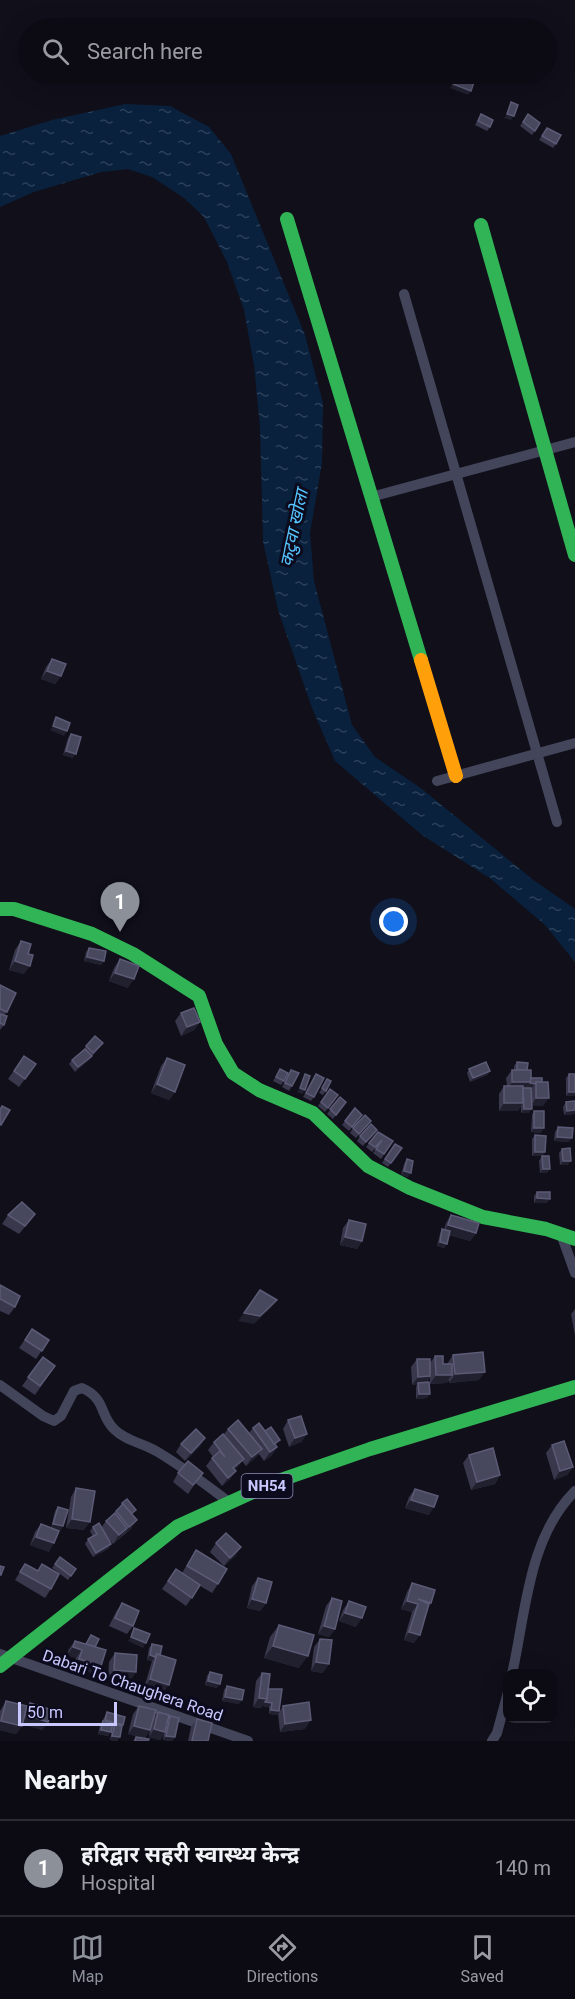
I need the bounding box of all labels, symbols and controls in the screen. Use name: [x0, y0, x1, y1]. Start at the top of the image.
search box: [18, 18, 557, 84]
icon: search: [39, 35, 72, 68]
text: Search here: [87, 39, 203, 64]
water label: कटुवा खोला: [275, 484, 314, 569]
pin: 1: [100, 882, 140, 932]
your location: [379, 907, 408, 936]
road number: NH54: [242, 1474, 292, 1498]
street label: Dabari To Chaughera Road: [40, 1646, 225, 1725]
map controls: [503, 1669, 557, 1723]
button: locate: [503, 1669, 557, 1723]
scale bar: [18, 1699, 117, 1726]
text: 50 m: [27, 1703, 63, 1722]
text: Nearby: [24, 1765, 107, 1795]
text: हरिद्वार सहरी स्वास्थ्य केन्द्र: [81, 1842, 299, 1867]
text: 1: [38, 1856, 49, 1880]
text: 140 m: [495, 1856, 551, 1880]
text: Hospital: [81, 1871, 155, 1895]
tab: Map: [71, 1931, 104, 1986]
tab: Directions: [246, 1931, 318, 1986]
tab: Saved: [461, 1931, 504, 1986]

